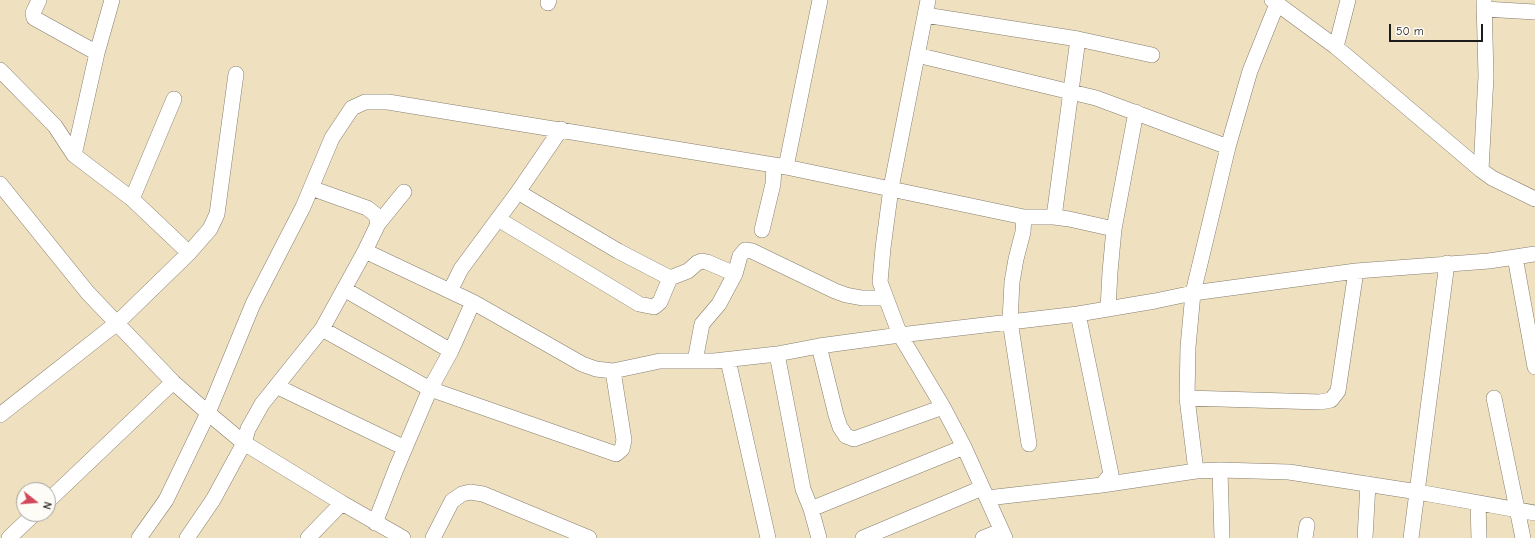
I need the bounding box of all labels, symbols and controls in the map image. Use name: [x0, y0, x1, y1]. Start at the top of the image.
scale bar: [1391, 16, 1485, 42]
text: 50 m: [1396, 24, 1424, 38]
north arrow: [16, 482, 56, 522]
text: N: [40, 500, 54, 511]

